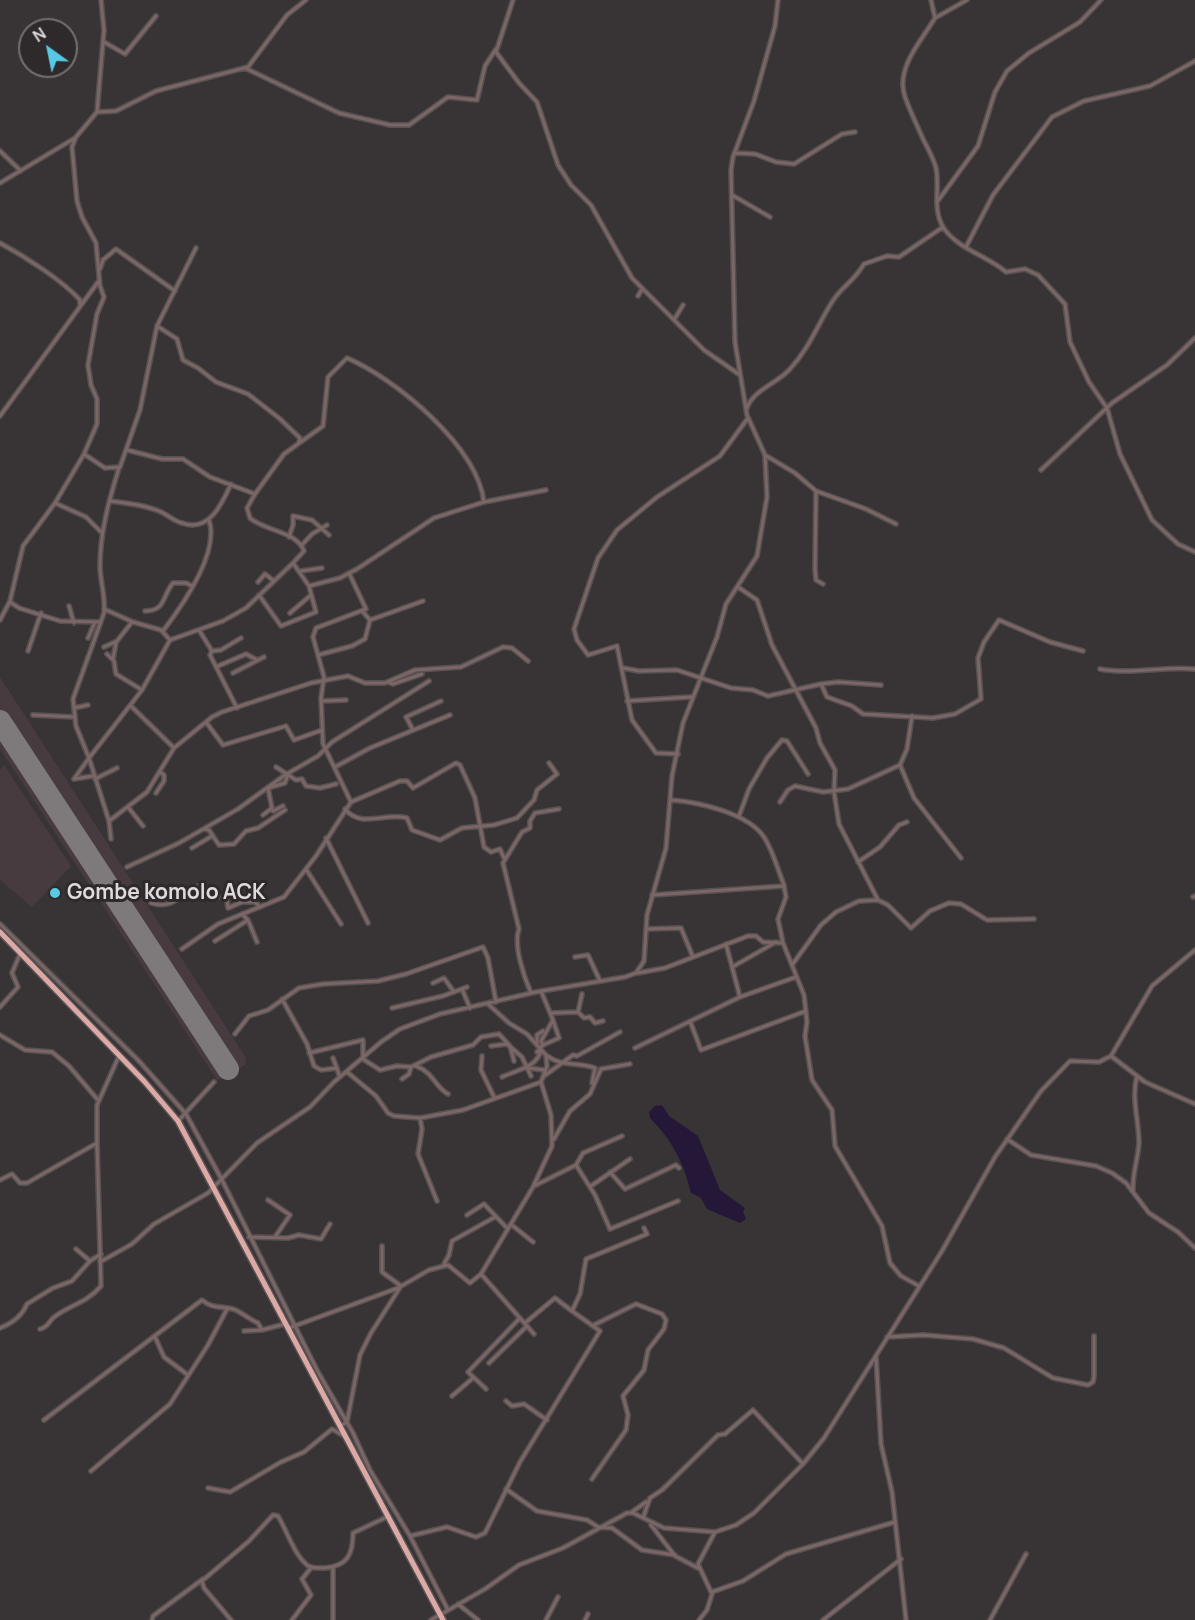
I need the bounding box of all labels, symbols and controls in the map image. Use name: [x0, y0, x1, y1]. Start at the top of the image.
north arrow: [18, 18, 78, 78]
text: N: [28, 22, 50, 47]
place label: Gombe komolo ACK: [67, 880, 266, 906]
marker: Gombe komolo ACK: [48, 886, 62, 900]

